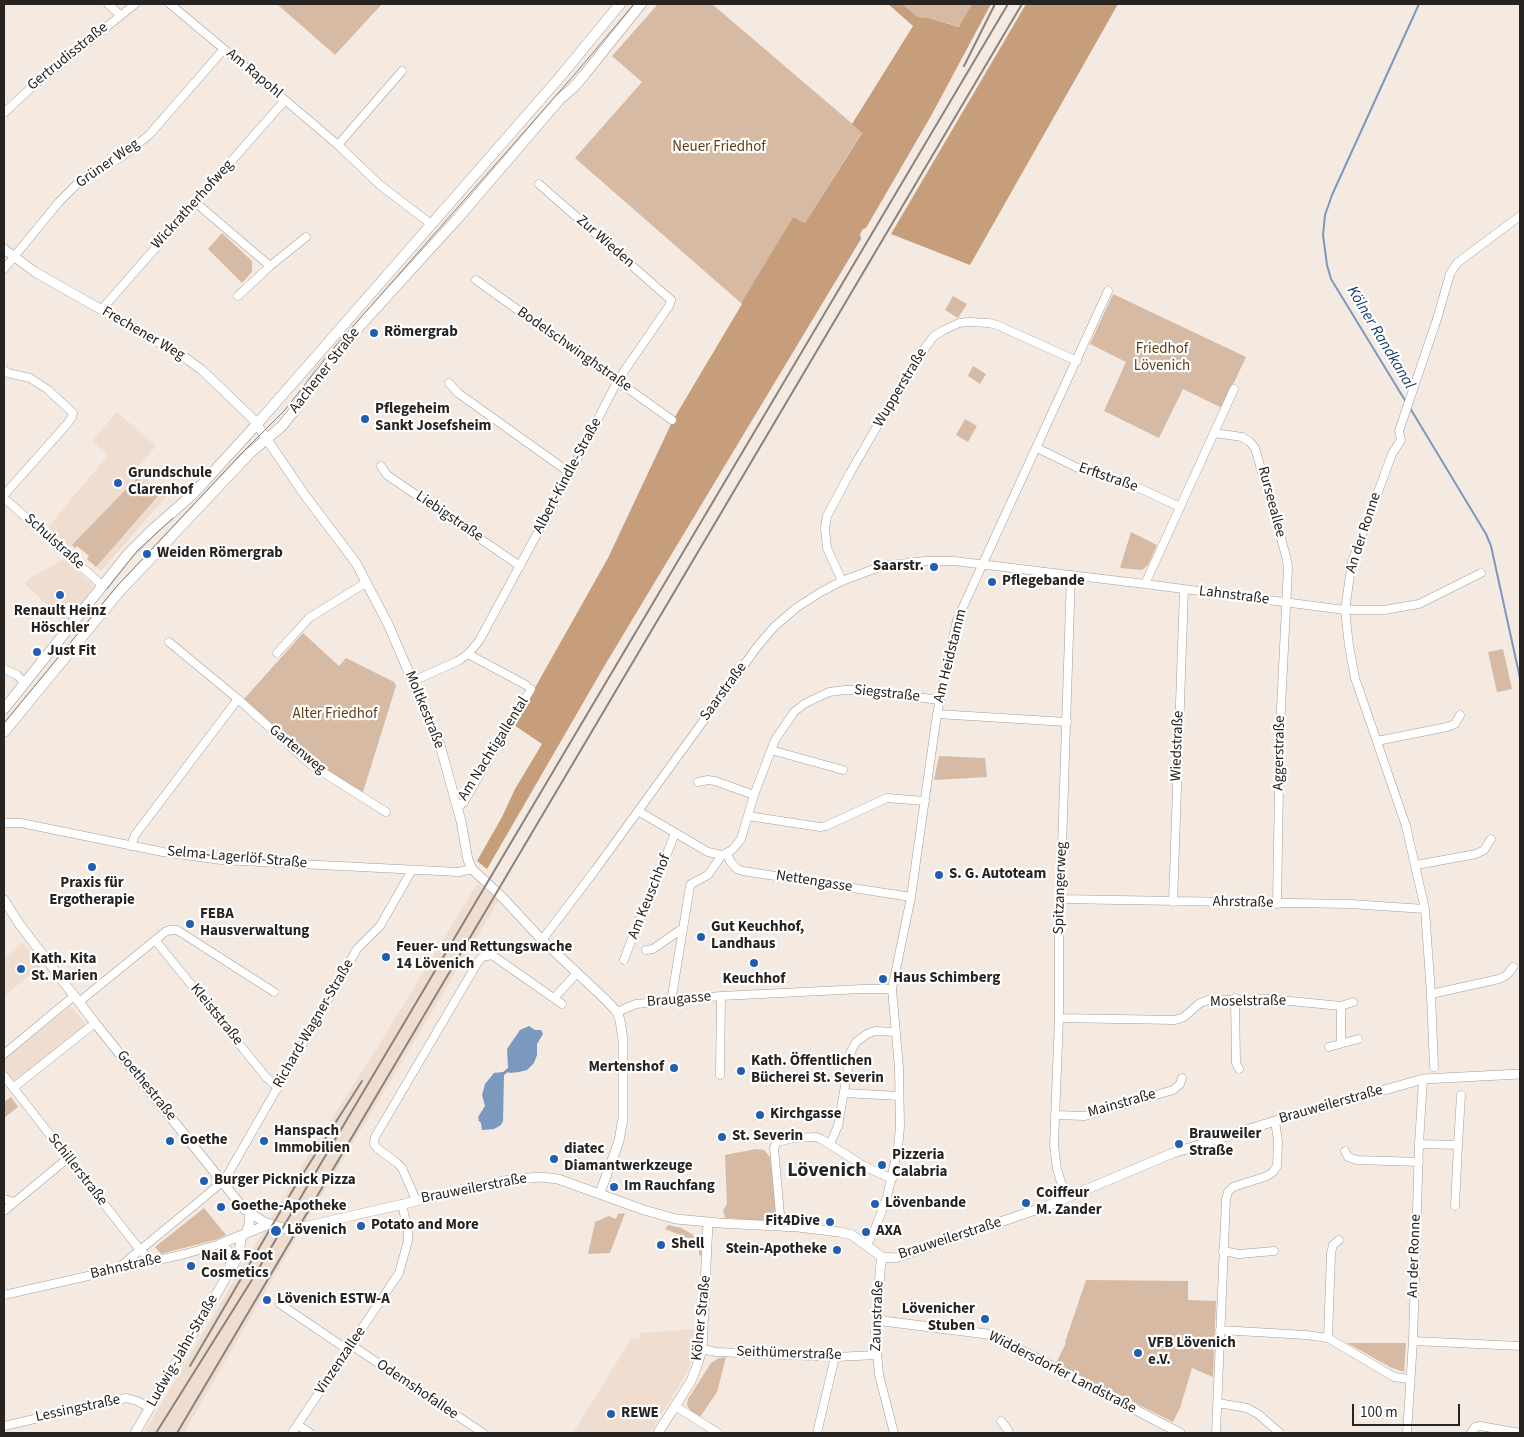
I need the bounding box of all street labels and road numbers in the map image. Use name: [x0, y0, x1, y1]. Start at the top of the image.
street label: Gertrudisstraße: [24, 19, 112, 95]
street label: Am Rapohl: [222, 45, 286, 103]
street label: Grüner Weg: [73, 136, 143, 192]
street label: Wickratherhofweg: [148, 157, 238, 253]
street label: Zur Wieden: [572, 212, 638, 272]
street label: Frechener Weg: [98, 303, 188, 365]
street label: Bodelschwinghstraße: [513, 304, 635, 396]
street label: Aachener Straße: [286, 325, 364, 417]
street label: Wupperstraße: [870, 345, 932, 431]
street label: Albert-Kindle-Straße: [530, 415, 606, 537]
street label: Erftstraße: [1076, 459, 1140, 497]
street label: Rurseeallee: [1253, 464, 1289, 540]
street label: Liebigstraße: [412, 488, 486, 546]
street label: An der Ronne: [1343, 490, 1385, 576]
street label: Schulstraße: [20, 510, 88, 574]
street label: Lahnstraße: [1198, 583, 1270, 609]
street label: Am Heidstamm: [931, 607, 971, 705]
street label: Saarstraße: [697, 659, 751, 725]
street label: Moltkestraße: [400, 669, 448, 751]
street label: Siegstraße: [853, 682, 921, 706]
street label: Am Nachtigallental: [455, 694, 533, 804]
street label: Wiedstraße: [1168, 710, 1188, 782]
street label: Aggerstraße: [1270, 715, 1290, 791]
street label: Gartenweg: [265, 722, 329, 778]
street label: Spitzangerweg: [1050, 841, 1072, 935]
street label: Selma-Lagerlöf-Straße: [166, 843, 308, 873]
street label: Am Keuschhof: [625, 852, 675, 942]
street label: Nettengasse: [774, 867, 854, 897]
street label: Ahrstraße: [1212, 893, 1274, 913]
street label: Richard-Wagner-Straße: [270, 957, 358, 1091]
street label: Kleiststraße: [186, 981, 246, 1049]
street label: Braugasse: [646, 988, 712, 1012]
street label: Moselstraße: [1210, 992, 1286, 1012]
street label: Goethestraße: [112, 1047, 180, 1125]
street label: Brauweilerstraße: [1277, 1082, 1385, 1128]
street label: Mainstraße: [1086, 1086, 1158, 1122]
street label: Schillerstraße: [43, 1130, 111, 1210]
street label: Brauweilerstraße: [420, 1170, 528, 1208]
street label: Brauweilerstraße: [896, 1214, 1004, 1264]
street label: An der Ronne: [1405, 1214, 1425, 1298]
street label: Bahnstraße: [89, 1250, 163, 1284]
street label: Kölner Straße: [689, 1274, 715, 1362]
street label: Zaunstraße: [868, 1280, 888, 1352]
street label: Ludwig-Jahn-Straße: [144, 1292, 222, 1410]
street label: Vinzenzallee: [312, 1324, 370, 1398]
street label: Widdersdorfer Landstraße: [985, 1328, 1139, 1418]
street label: Seithümerstraße: [736, 1343, 842, 1365]
street label: Odemshofallee: [373, 1356, 461, 1424]
street label: Lessingstraße: [34, 1391, 122, 1427]

